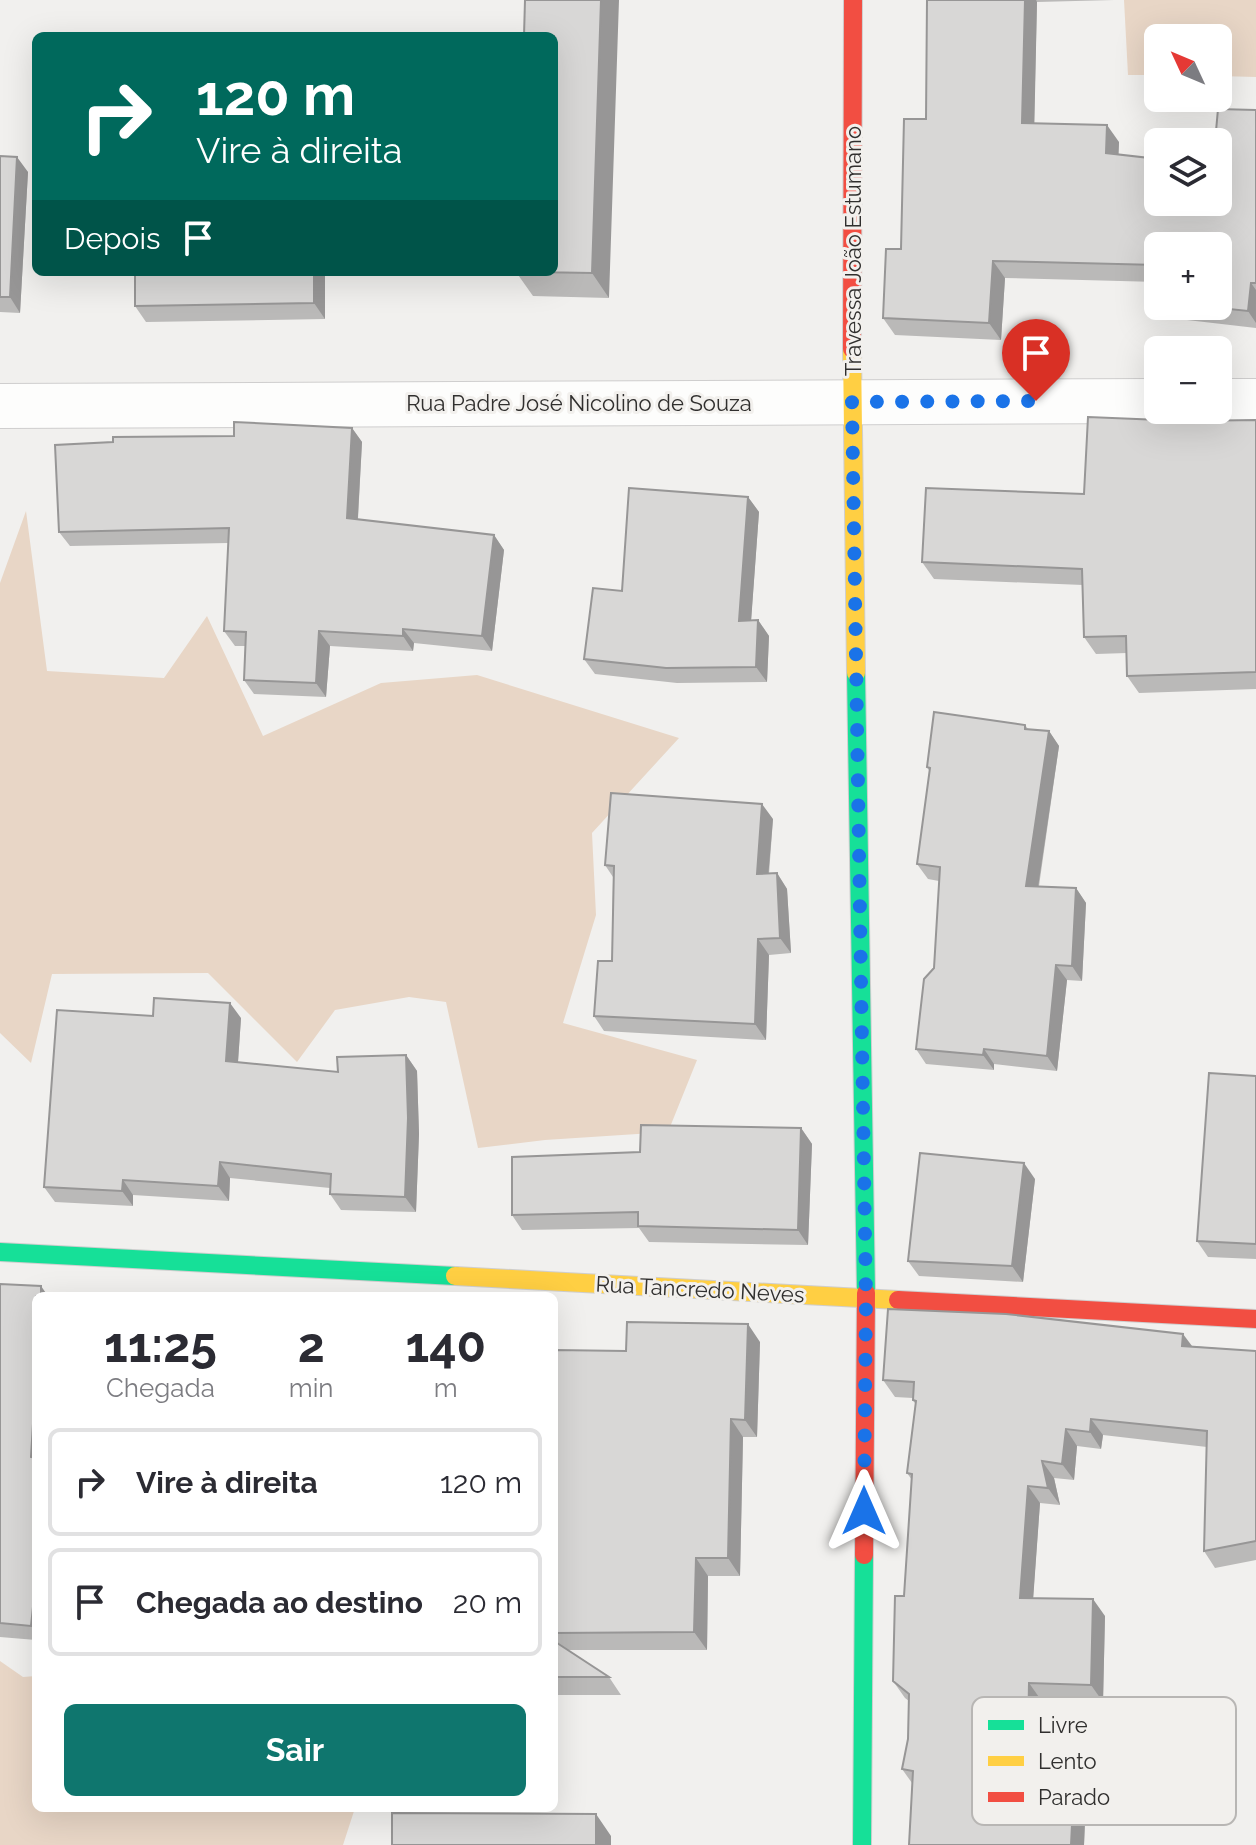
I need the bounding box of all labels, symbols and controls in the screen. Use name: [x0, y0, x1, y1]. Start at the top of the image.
north arrow: [1144, 24, 1232, 112]
map controls: [1144, 24, 1232, 424]
text: 120 m: [196, 62, 355, 128]
icon: right: [64, 64, 168, 168]
street label: Travessa João Estumano: [840, 126, 866, 376]
button: layers: [1144, 128, 1232, 216]
text: Vire à direita: [196, 129, 402, 171]
icon: arrive: [176, 216, 220, 260]
text: Depois: [64, 221, 160, 256]
button: +: [1144, 232, 1232, 320]
pin: [1002, 319, 1070, 401]
icon: arrive: [1014, 331, 1058, 375]
button: −: [1144, 336, 1232, 424]
street label: Rua Padre José Nicolino de Souza: [406, 390, 752, 416]
street label: Rua Tancredo Neves: [595, 1271, 805, 1307]
text: 11:25: [104, 1317, 217, 1373]
text: 2: [298, 1317, 325, 1373]
text: 140: [405, 1317, 486, 1373]
text: Chegada: [106, 1373, 215, 1403]
text: min: [289, 1373, 334, 1403]
text: m: [434, 1373, 458, 1403]
icon: right: [68, 1460, 112, 1504]
text: Vire à direita: [136, 1465, 318, 1500]
text: 120 m: [440, 1465, 522, 1500]
position arrow: [822, 1469, 906, 1553]
icon: arrive: [68, 1580, 112, 1624]
text: Chegada ao destino: [136, 1585, 423, 1620]
text: 20 m: [453, 1585, 522, 1620]
legend: [972, 1697, 1236, 1825]
button: Sair: [64, 1704, 526, 1796]
text: Livre: [1038, 1712, 1088, 1738]
text: Lento: [1038, 1748, 1096, 1774]
text: Parado: [1038, 1784, 1110, 1810]

